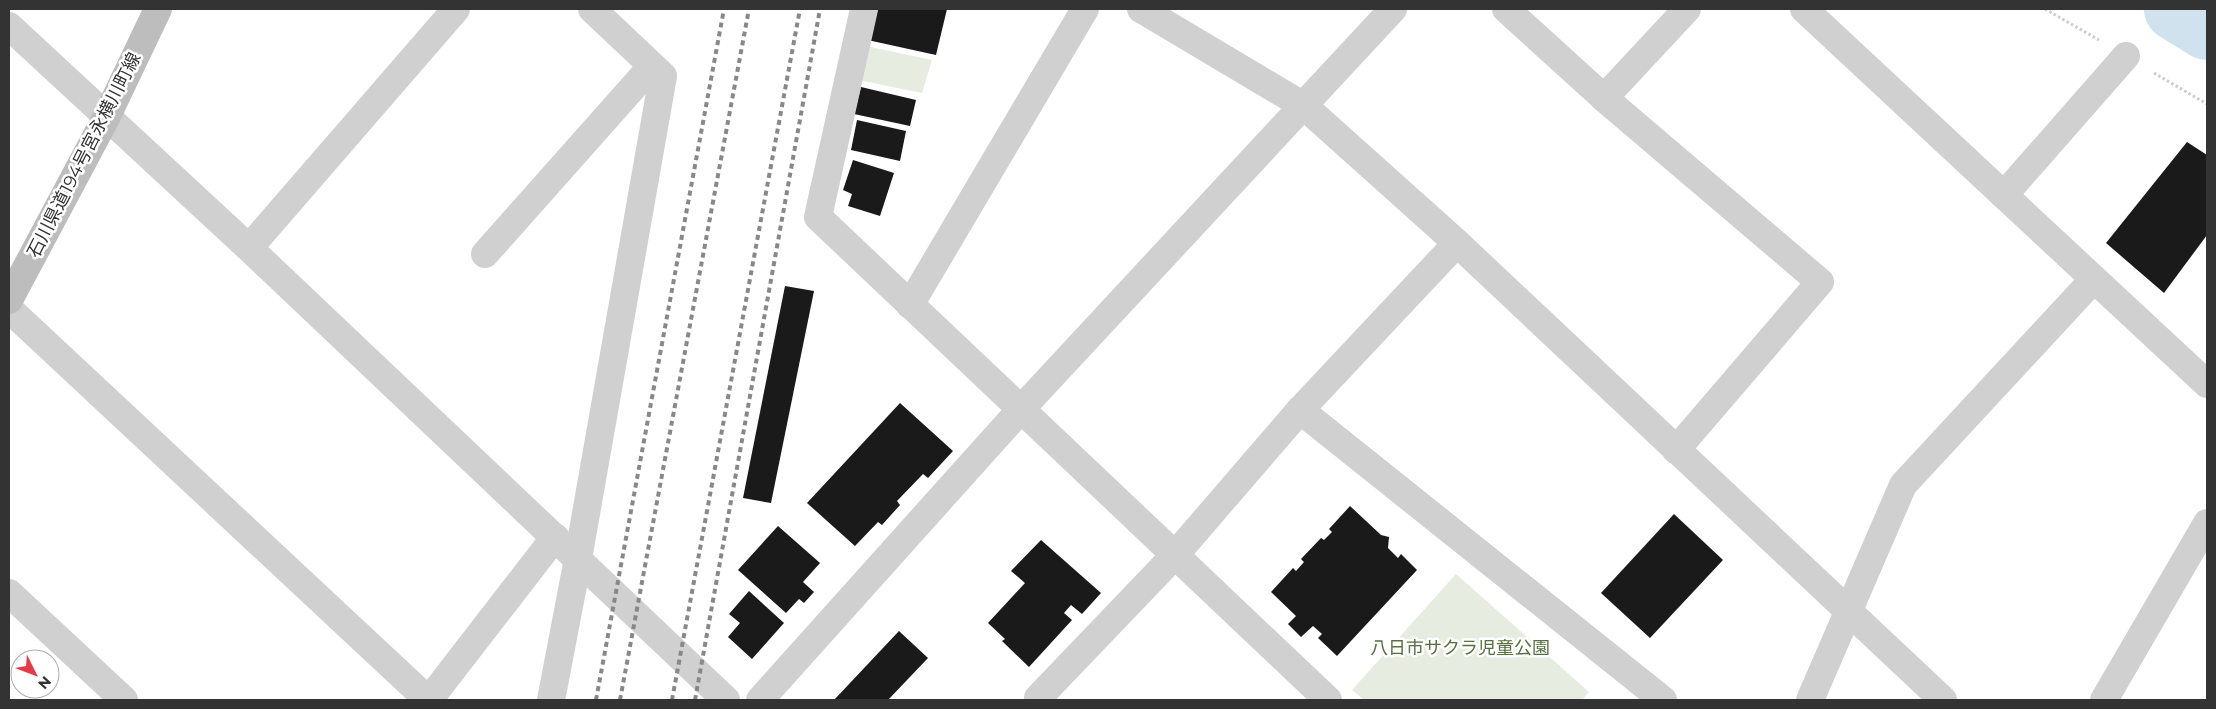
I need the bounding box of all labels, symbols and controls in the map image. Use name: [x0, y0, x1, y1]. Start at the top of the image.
street label: 石川県道194号宮永横川町線: [23, 49, 145, 261]
park label: 八日市サクラ児童公園: [1370, 637, 1550, 659]
north arrow: [10, 649, 60, 699]
text: N: [34, 672, 55, 693]

